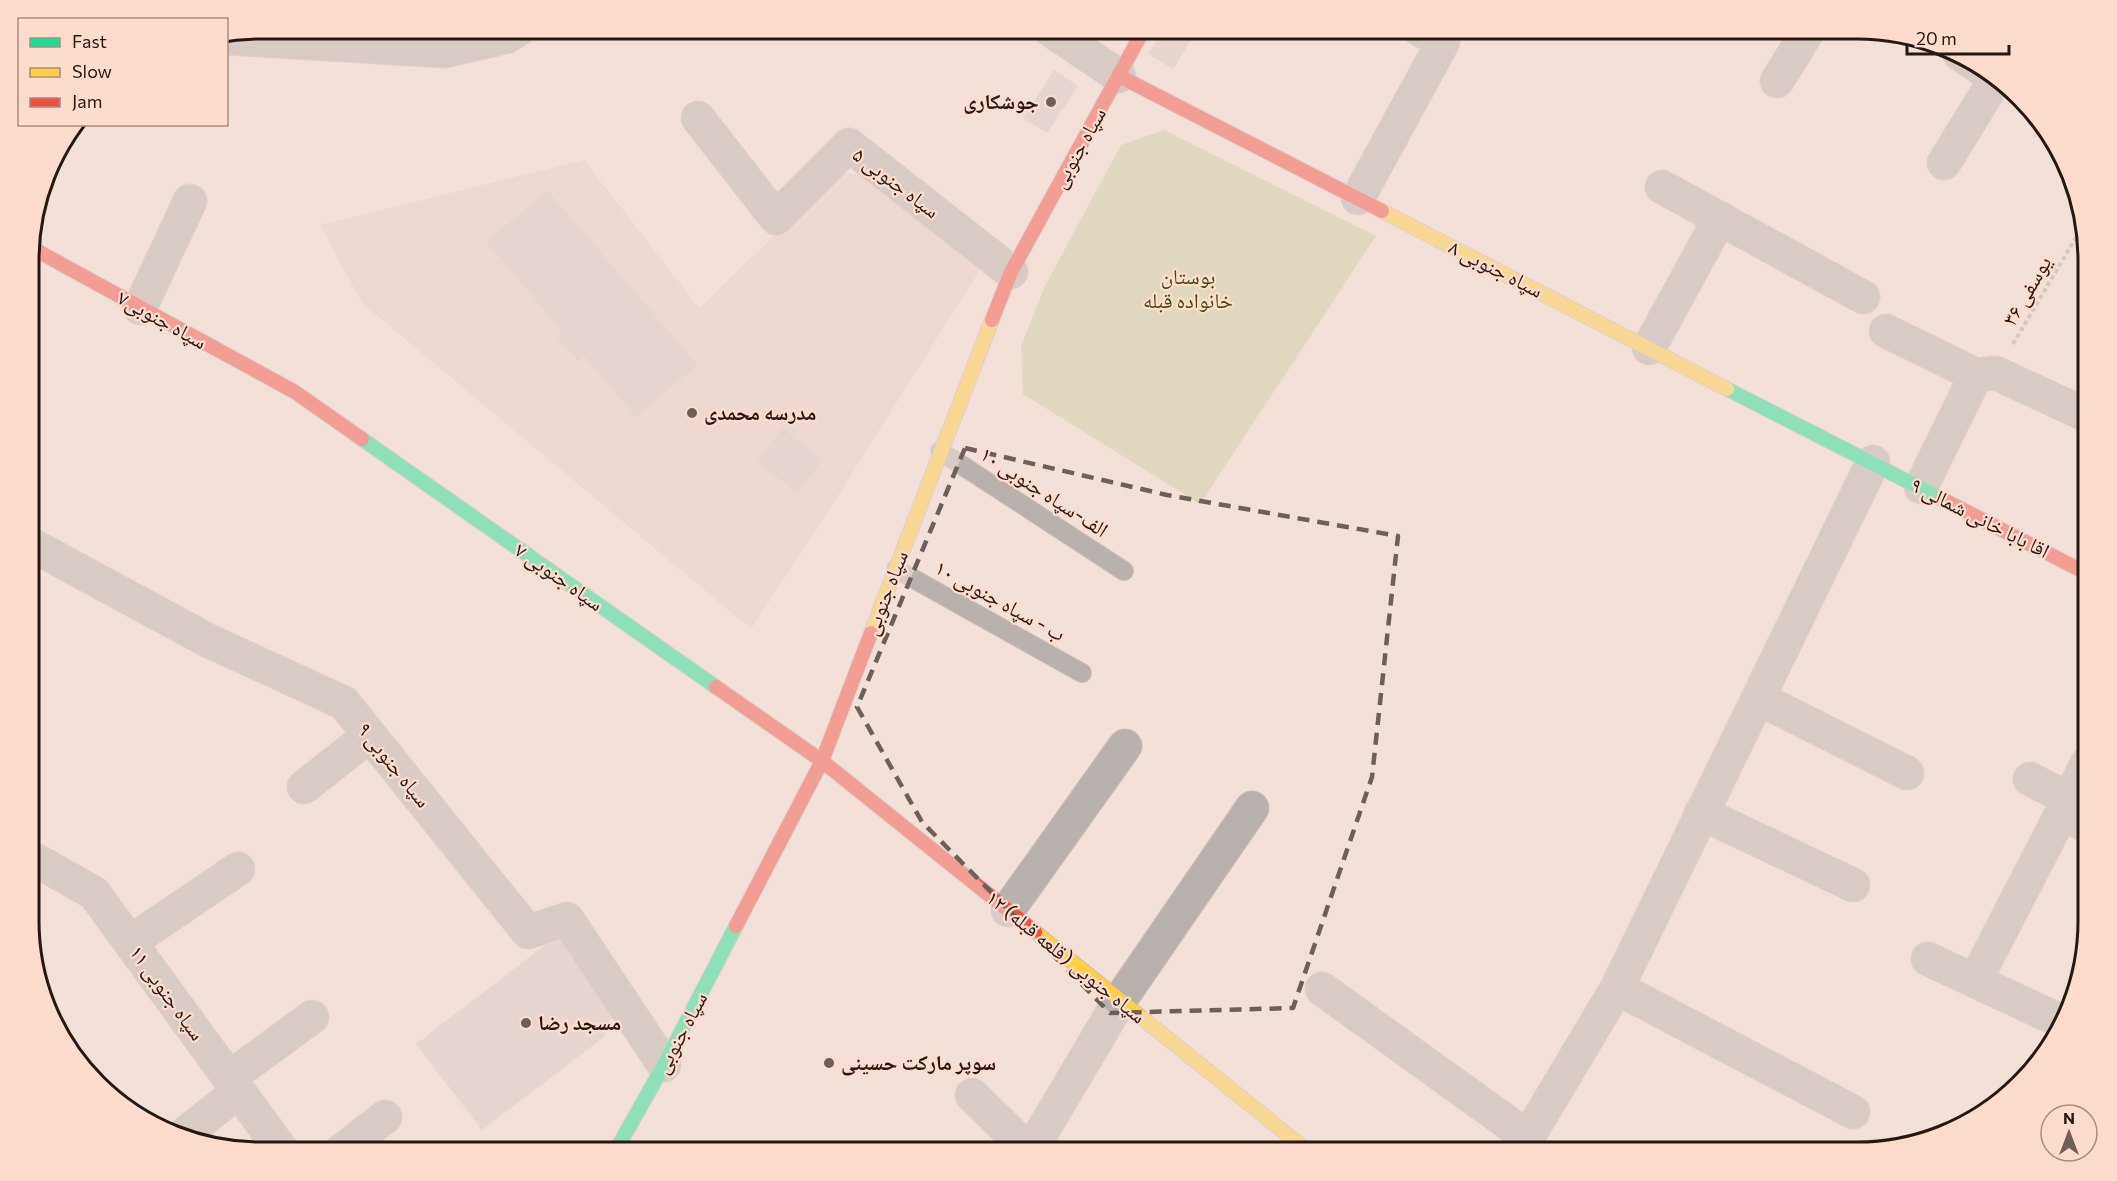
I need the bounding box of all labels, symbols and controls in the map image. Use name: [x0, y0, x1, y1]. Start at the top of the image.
legend: [18, 18, 228, 126]
scale bar: [1907, 18, 2009, 56]
text: 20 m: [1916, 27, 1957, 49]
text: Fast: [72, 30, 107, 52]
text: Slow: [72, 60, 112, 82]
place label: جوشکاری: [963, 88, 1039, 114]
text: Jam: [72, 90, 102, 112]
marker: جوشکاری: [1044, 95, 1058, 109]
street label: سپاه جنوبی: [1045, 102, 1112, 193]
street label: ۵ سپاه جنوبی: [847, 141, 945, 224]
street label: ۸ سپاه جنوبی: [1445, 233, 1548, 304]
street label: یوسفی ۳۶: [1996, 251, 2057, 331]
park label: بوستان خانواده قبله: [1143, 263, 1233, 313]
street label: سپاه جنوبی۷: [113, 284, 212, 355]
place label: مدرسه محمدی: [704, 399, 816, 425]
marker: مدرسه محمدی: [685, 406, 699, 420]
street label: ۱۰ الف-سپاه جنوبی: [975, 440, 1113, 543]
street label: ۹ اقا بابا خانی شمالی: [1906, 471, 2054, 564]
street label: ۷ سپاه جنوبی: [510, 536, 609, 617]
street label: سپاه جنوبی: [857, 547, 914, 639]
street label: ۱۰ ب - سپاه جنوبی: [930, 554, 1070, 647]
street label: ۹ سپاه جنوبی: [352, 716, 437, 813]
street label: ۱۲ سپاه جنوبی (قلعه قبله): [981, 884, 1152, 1029]
street label: ۱۱ سپاه جنوبی: [124, 940, 211, 1046]
street label: سپاه جنوبی: [648, 987, 713, 1078]
place label: مسجد رضا: [538, 1009, 621, 1034]
marker: مسجد رضا: [519, 1016, 533, 1030]
place label: سوپر مارکت حسینی: [841, 1049, 996, 1076]
marker: سوپر مارکت حسینی: [822, 1056, 836, 1070]
north arrow: [2039, 1103, 2099, 1163]
text: N: [2063, 1108, 2075, 1127]

